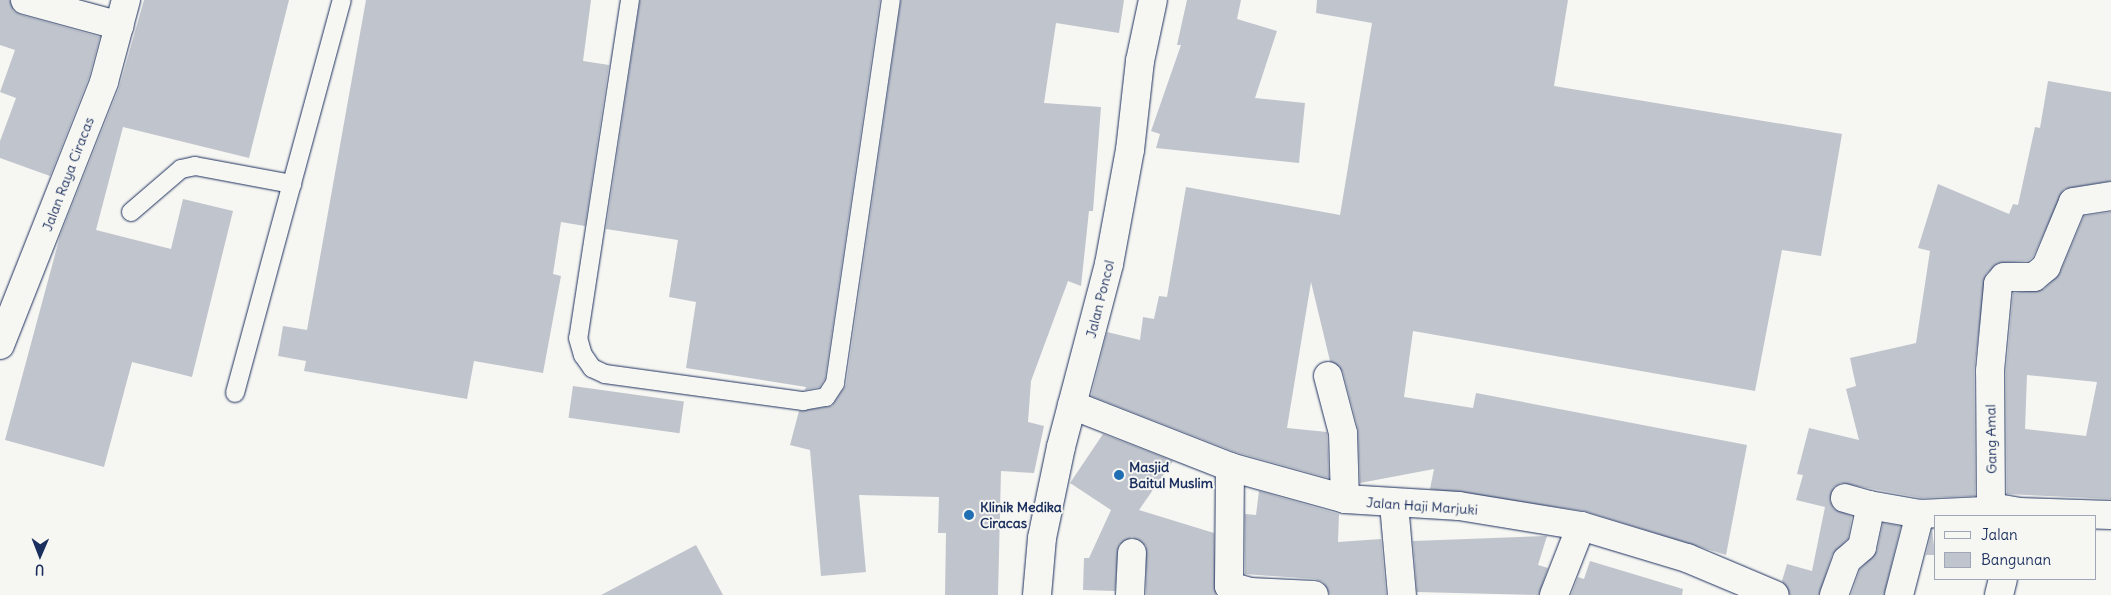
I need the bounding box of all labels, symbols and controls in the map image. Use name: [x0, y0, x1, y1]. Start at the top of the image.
street label: Jalan Raya Ciracas: [38, 115, 98, 233]
street label: Jalan Poncol: [1082, 258, 1118, 340]
street label: Gang Amal: [1982, 404, 2000, 474]
place label: Masjid Baitul Muslim: [1129, 459, 1213, 492]
marker: Masjid Baitul Muslim: [1113, 469, 1125, 481]
street label: Jalan Haji Marjuki: [1366, 494, 1478, 518]
place label: Klinik Medika Ciracas: [980, 499, 1062, 532]
marker: Klinik Medika Ciracas: [962, 508, 976, 522]
legend: [1934, 515, 2096, 580]
text: Jalan: [1981, 525, 2018, 544]
north arrow: [15, 530, 65, 580]
text: Bangunan: [1981, 550, 2051, 569]
text: U: [35, 561, 45, 579]

